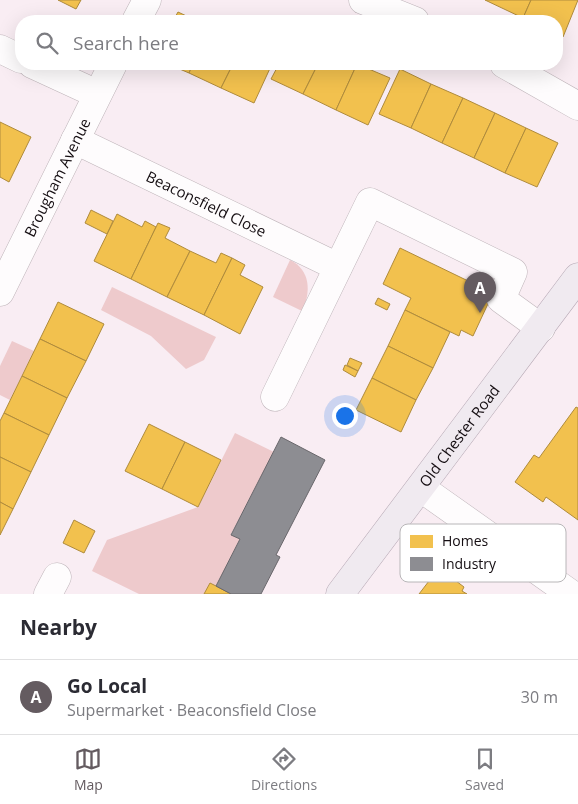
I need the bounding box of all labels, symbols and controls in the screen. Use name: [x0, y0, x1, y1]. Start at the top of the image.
search box: [15, 15, 563, 70]
icon: search: [33, 29, 61, 57]
text: Search here: [73, 30, 179, 56]
street label: Brougham Avenue: [19, 115, 95, 240]
street label: Beaconsfield Close: [143, 166, 270, 241]
pin: A: [464, 272, 496, 313]
street label: Old Chester Road: [414, 381, 504, 491]
your location: [332, 403, 358, 429]
legend: [400, 524, 566, 582]
text: Homes: [442, 531, 489, 550]
text: Industry: [442, 554, 497, 573]
text: Nearby: [20, 613, 97, 641]
text: Go Local: [67, 673, 147, 699]
text: A: [30, 686, 42, 708]
text: 30 m: [521, 686, 558, 708]
text: Supermarket · Beaconsfield Close: [67, 699, 316, 721]
tab: Map: [74, 745, 103, 794]
tab: Directions: [251, 745, 317, 794]
tab: Saved: [465, 745, 504, 794]

